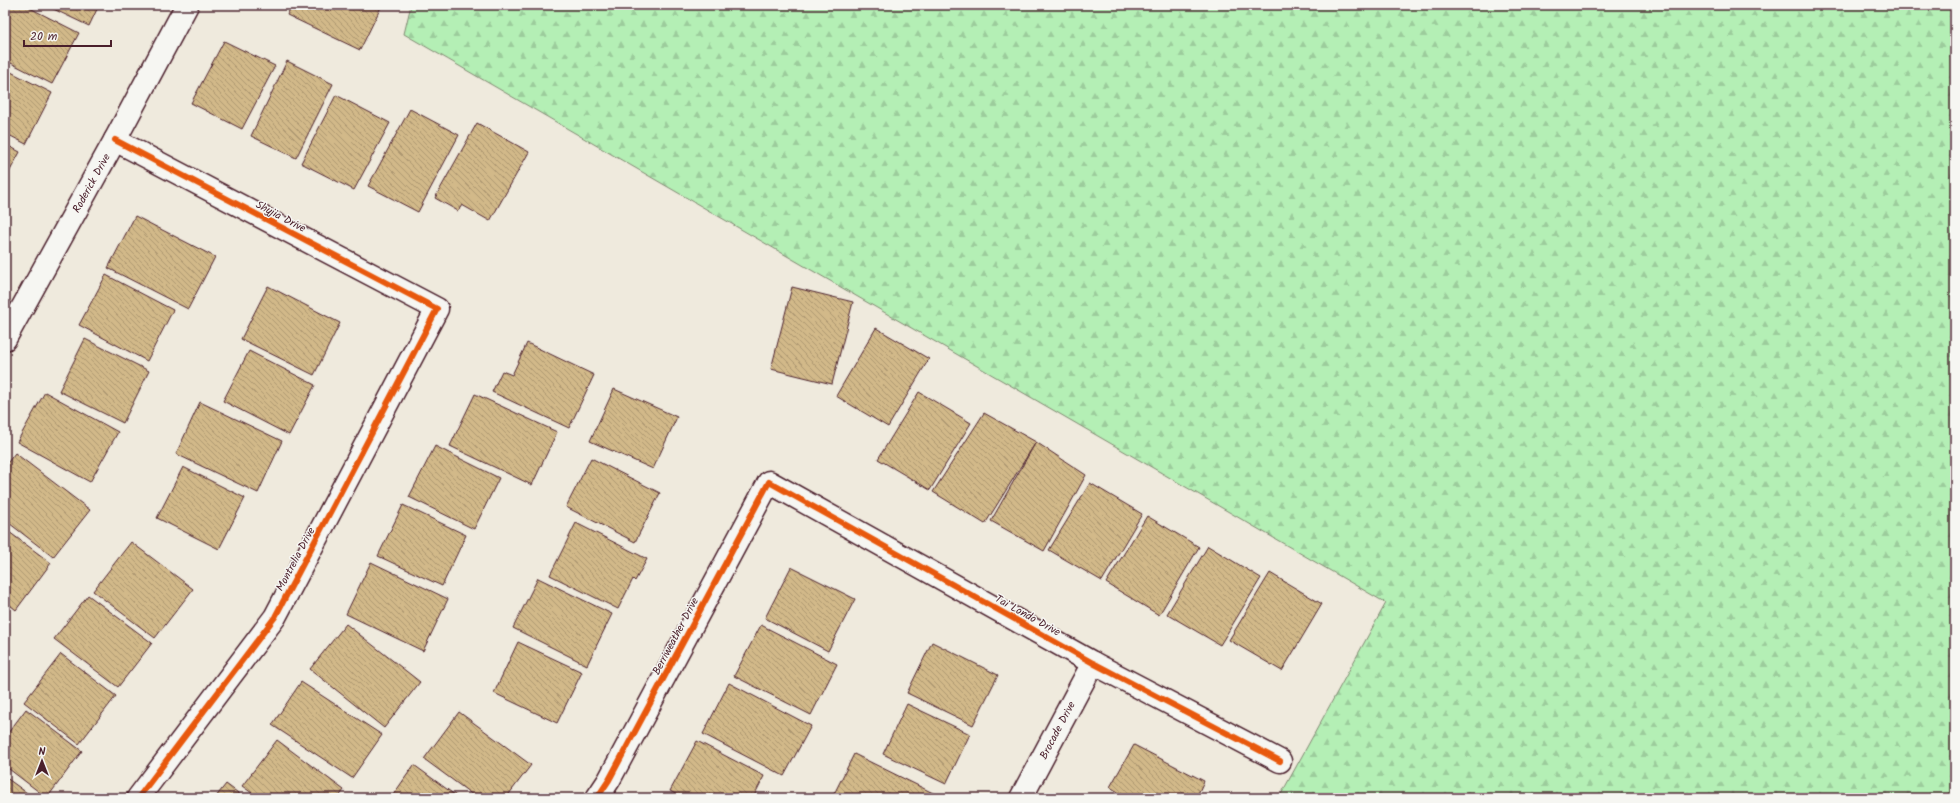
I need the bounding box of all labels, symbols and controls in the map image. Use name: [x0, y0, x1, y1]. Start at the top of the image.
scale bar: [24, 22, 111, 48]
text: 20 m: [30, 27, 58, 46]
street label: Roderick Drive: [68, 150, 116, 216]
street label: Shyjia Drive: [252, 196, 309, 238]
street label: Montrelia Drive: [271, 524, 320, 595]
street label: Tai Londo Drive: [991, 590, 1064, 641]
street label: Berriweather Drive: [648, 594, 704, 678]
street label: Brocade Drive: [1035, 698, 1081, 763]
north arrow: [22, 741, 62, 781]
text: N: [39, 743, 46, 761]

